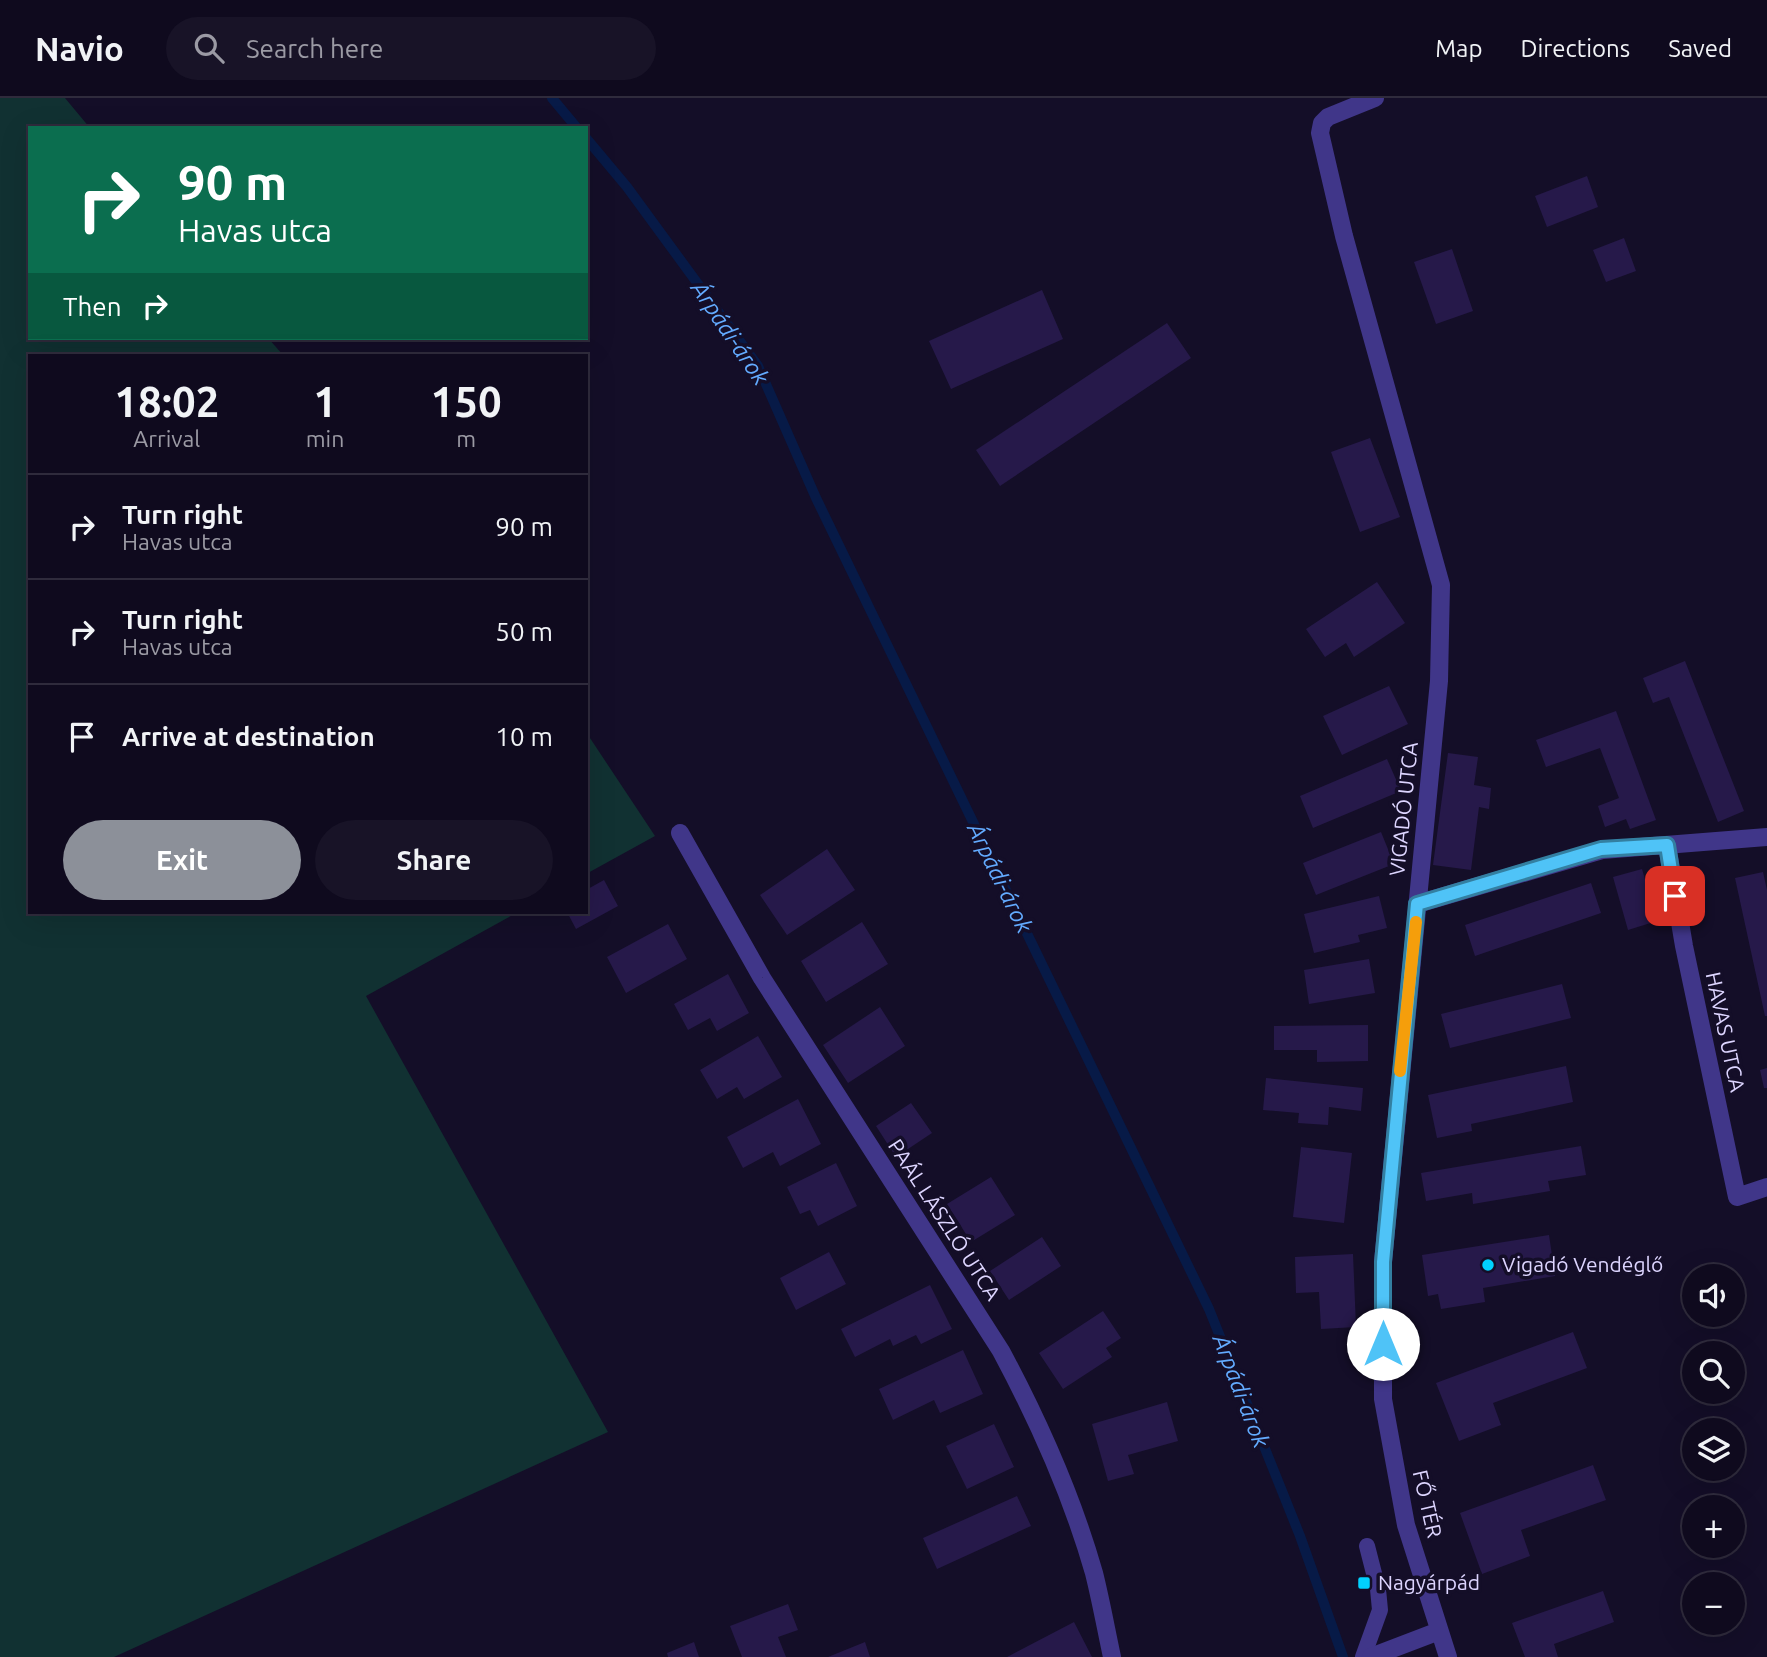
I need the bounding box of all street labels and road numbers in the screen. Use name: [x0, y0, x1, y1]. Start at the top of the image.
street label: VIGADÓ UTCA: [1384, 740, 1422, 877]
street label: HAVAS UTCA: [1702, 970, 1750, 1094]
street label: PAÁL LÁSZLÓ UTCA: [884, 1134, 1006, 1305]
street label: FŐ TÉR: [1409, 1468, 1447, 1540]

